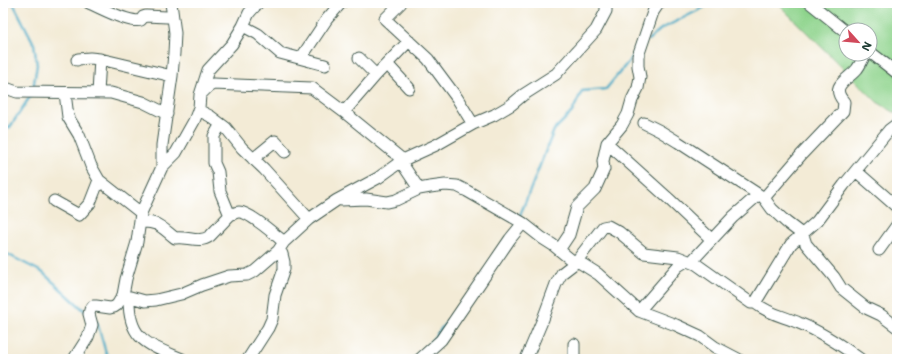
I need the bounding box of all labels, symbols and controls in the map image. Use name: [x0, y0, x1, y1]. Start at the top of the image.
north arrow: [838, 22, 878, 62]
text: N: [858, 39, 875, 54]

